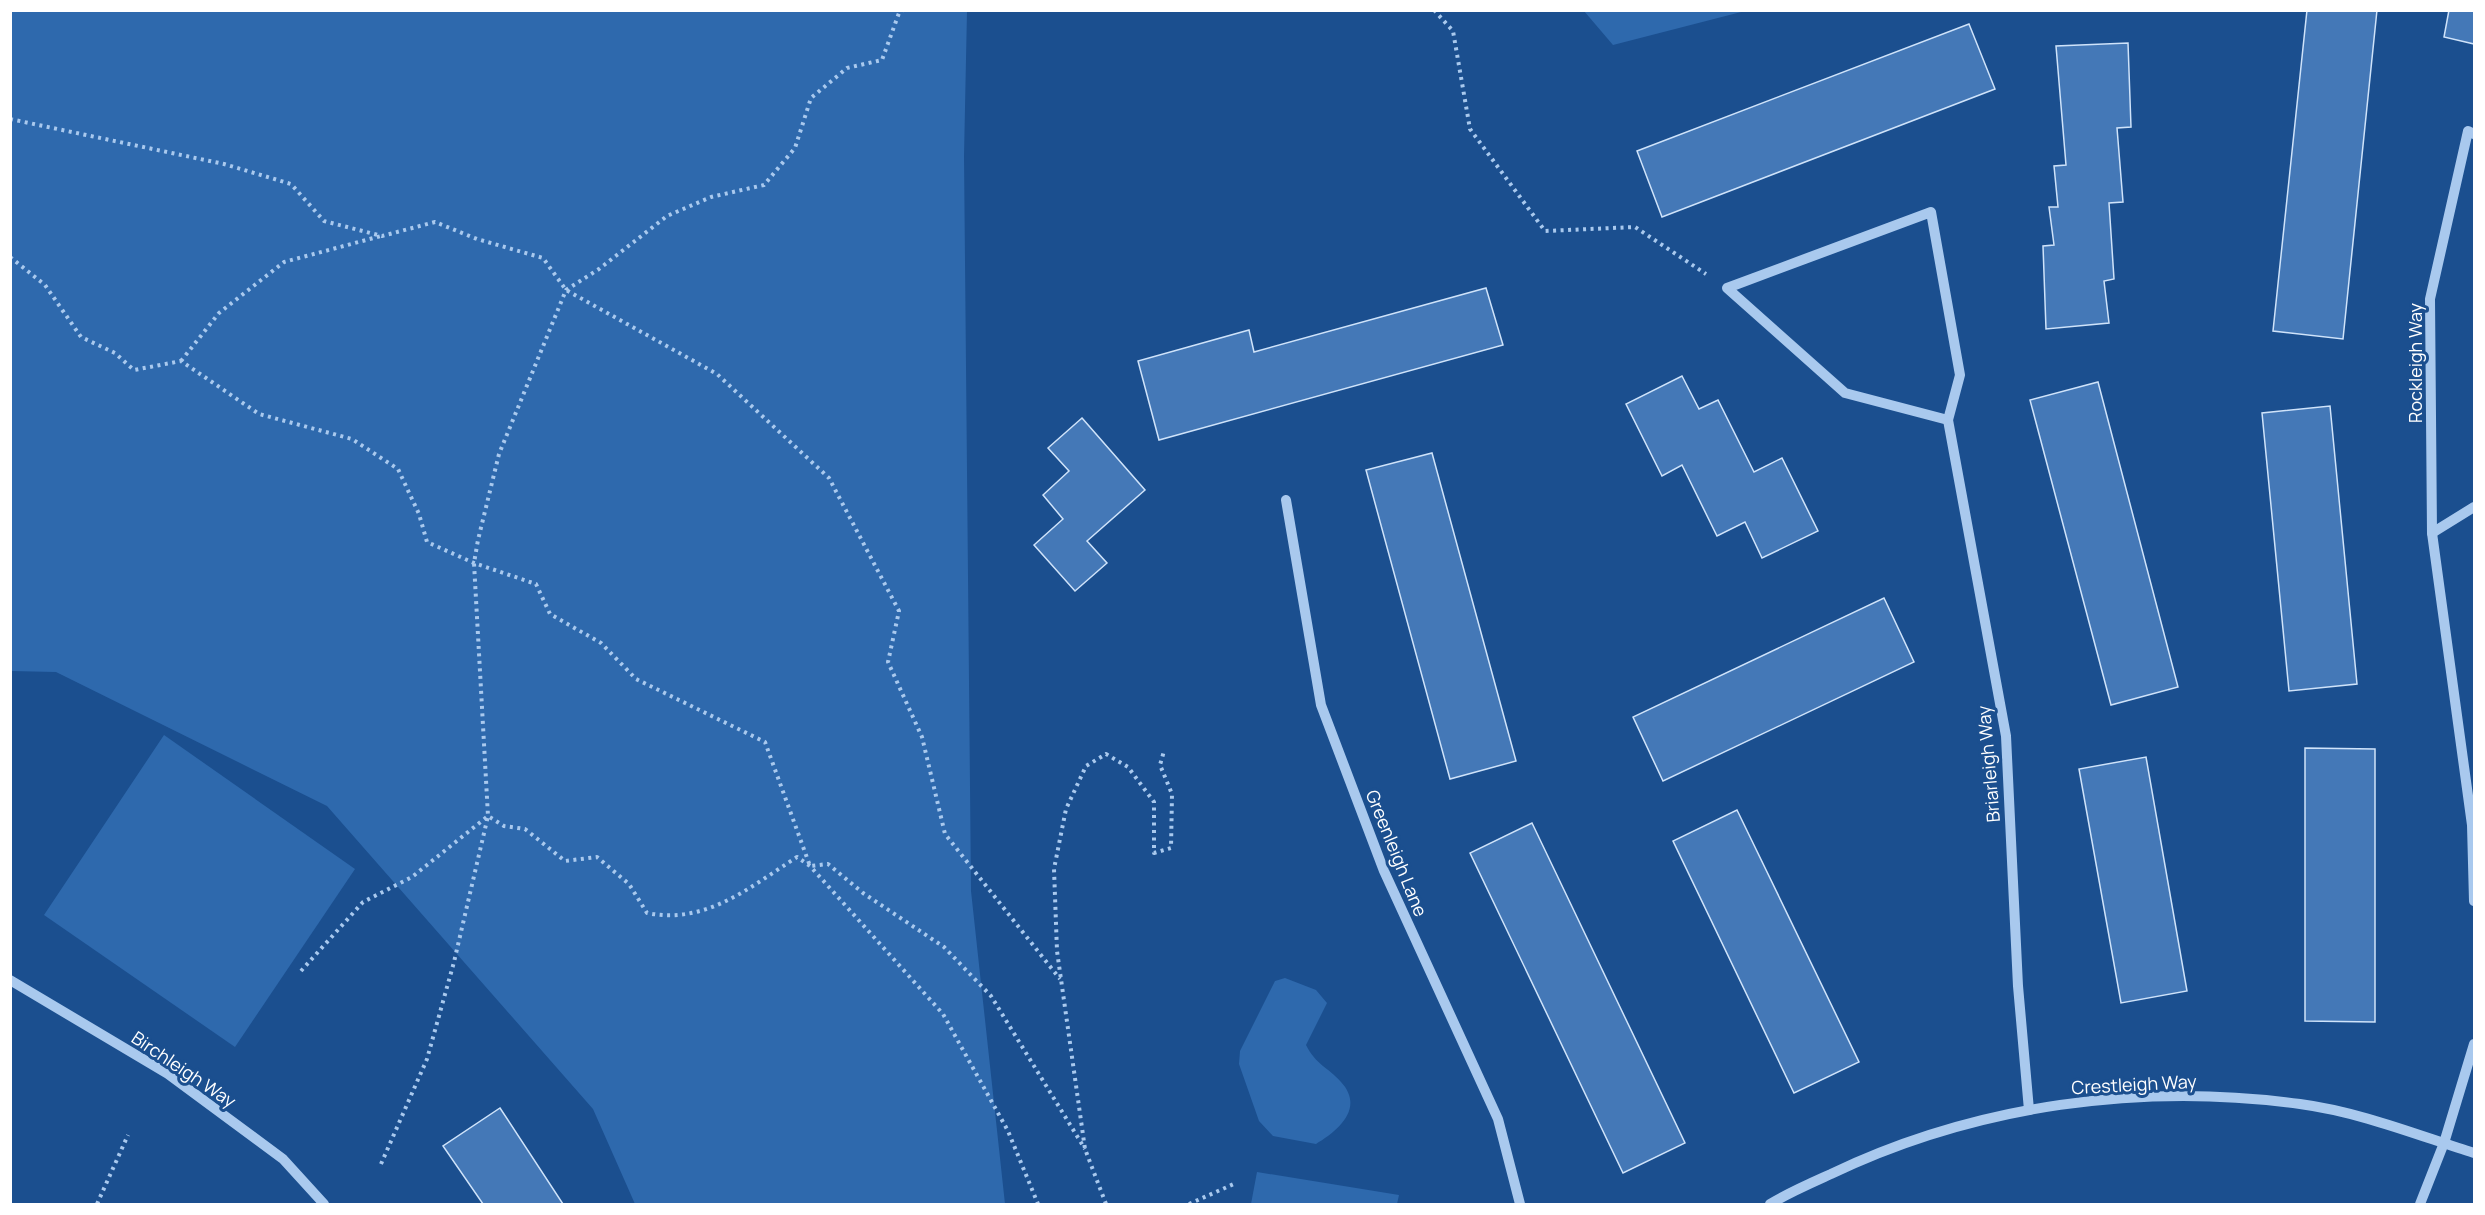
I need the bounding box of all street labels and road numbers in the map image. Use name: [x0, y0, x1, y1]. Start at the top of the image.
street label: Rockleigh Way: [2403, 303, 2427, 423]
street label: Briarleigh Way: [1971, 704, 2005, 823]
street label: Greenleigh Lane: [1361, 786, 1433, 920]
street label: Birchleigh Way: [127, 1025, 241, 1113]
street label: Crestleigh Way: [2071, 1069, 2198, 1099]

